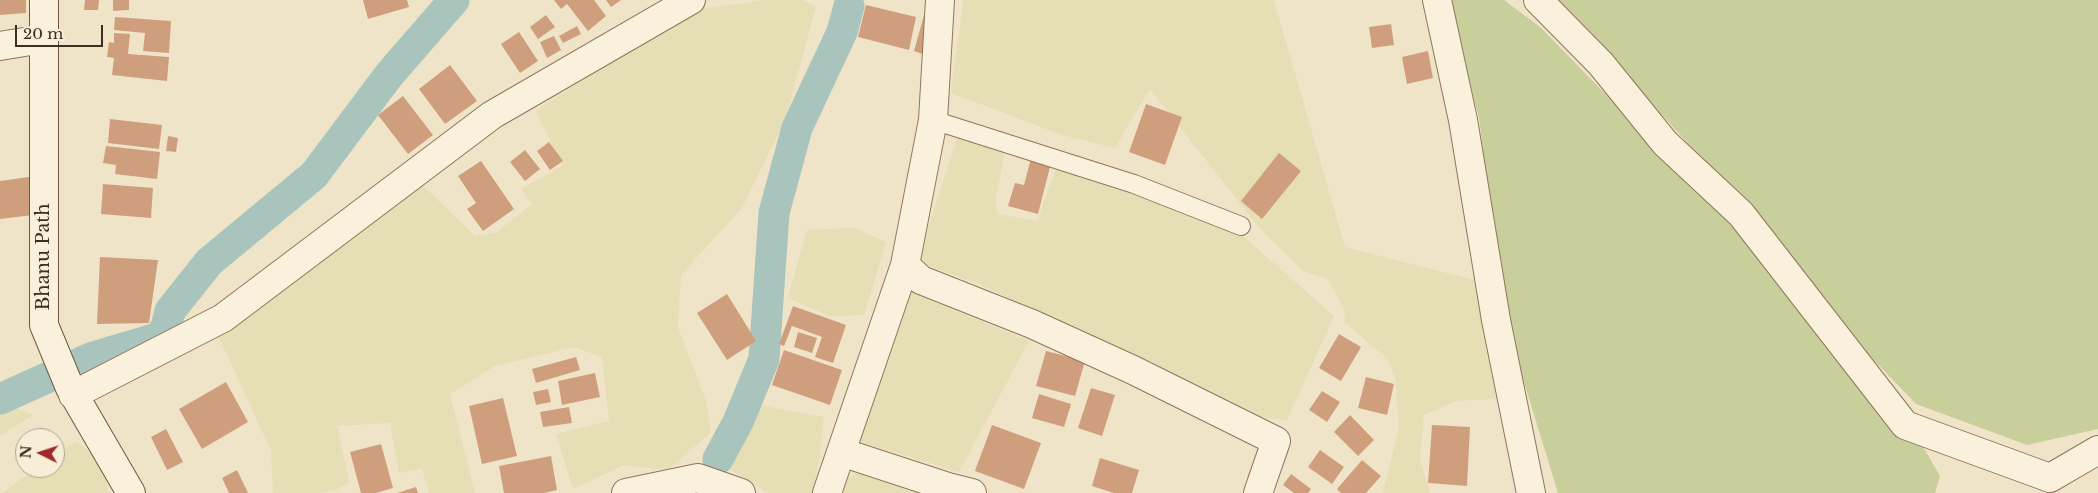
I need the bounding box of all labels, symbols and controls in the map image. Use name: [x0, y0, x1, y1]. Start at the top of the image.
scale bar: [18, 15, 105, 47]
text: 20 m: [23, 24, 63, 43]
street label: Bhanu Path: [33, 203, 55, 311]
north arrow: [15, 428, 65, 478]
text: N: [17, 445, 35, 459]

